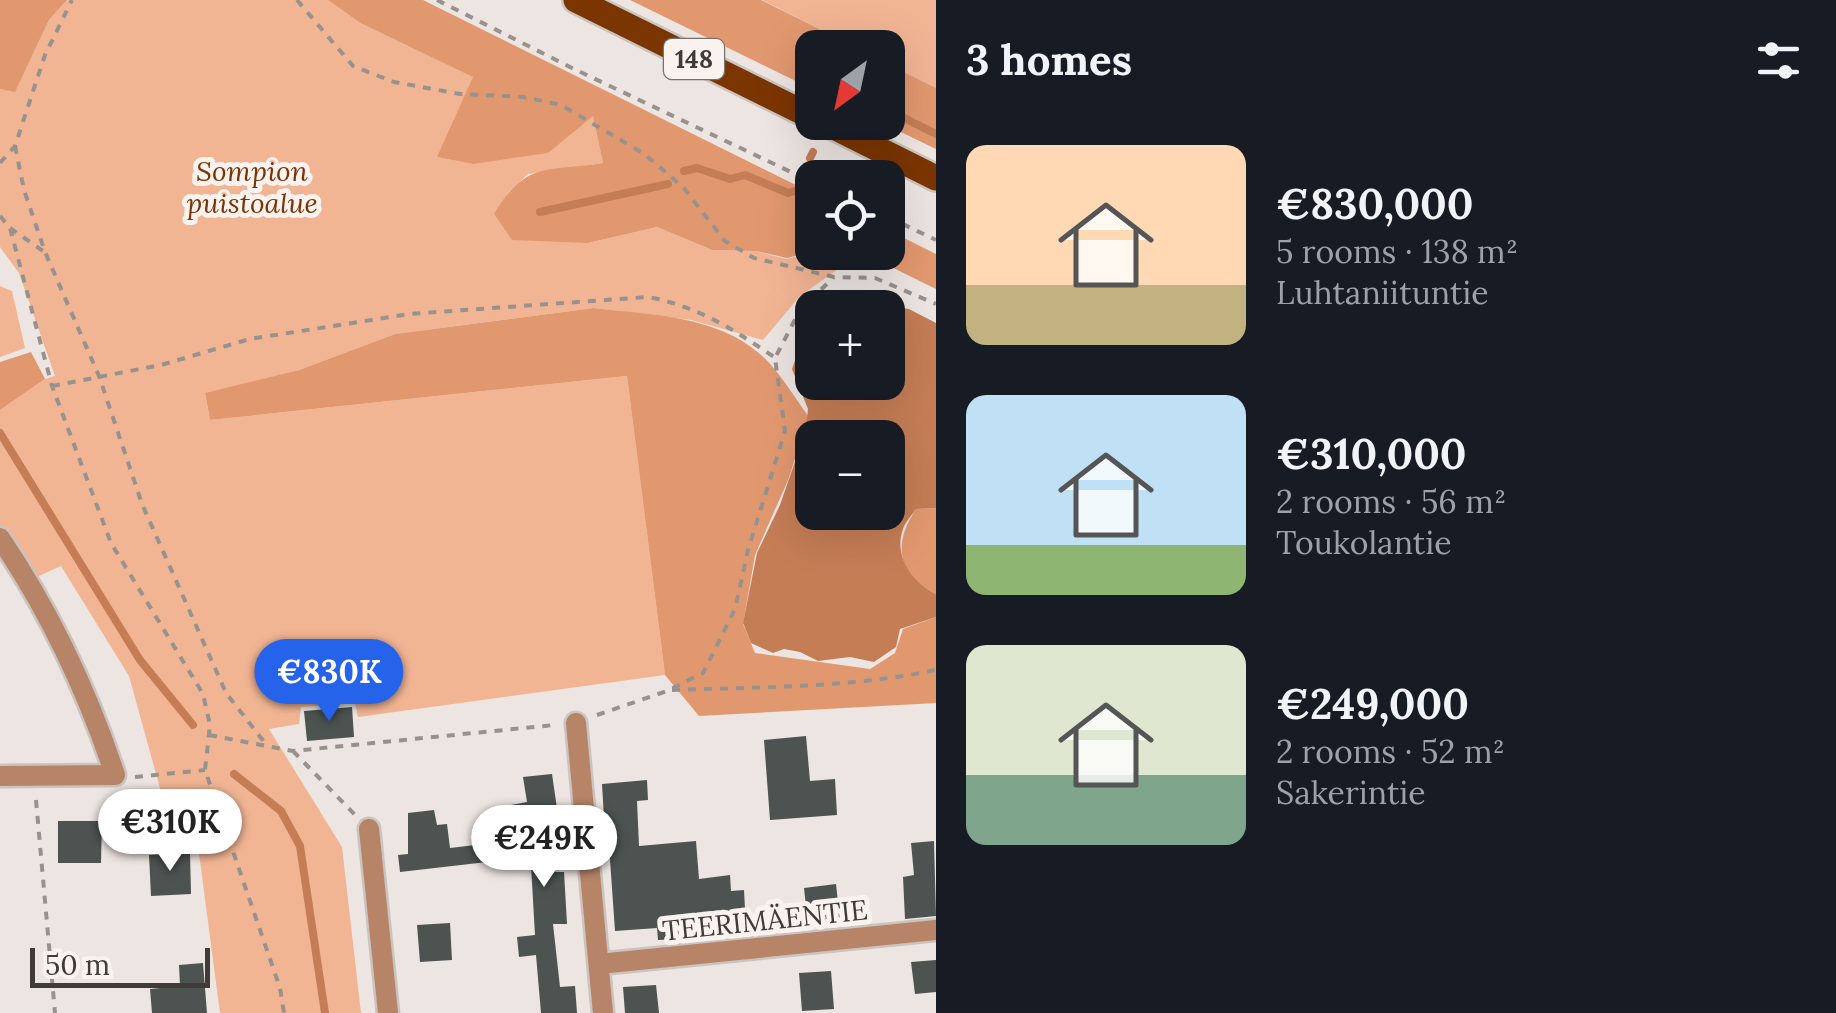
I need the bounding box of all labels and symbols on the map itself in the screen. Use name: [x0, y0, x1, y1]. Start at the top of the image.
north arrow: [795, 30, 905, 140]
road number: 148: [664, 39, 724, 79]
park label: Sompion puistoalue: [186, 153, 318, 221]
pin: €830K: [259, 639, 399, 724]
pin: €310K: [100, 789, 240, 874]
pin: €249K: [474, 805, 614, 890]
street label: TEERIMÄENTIE: [660, 891, 870, 949]
scale bar: [30, 943, 210, 988]

